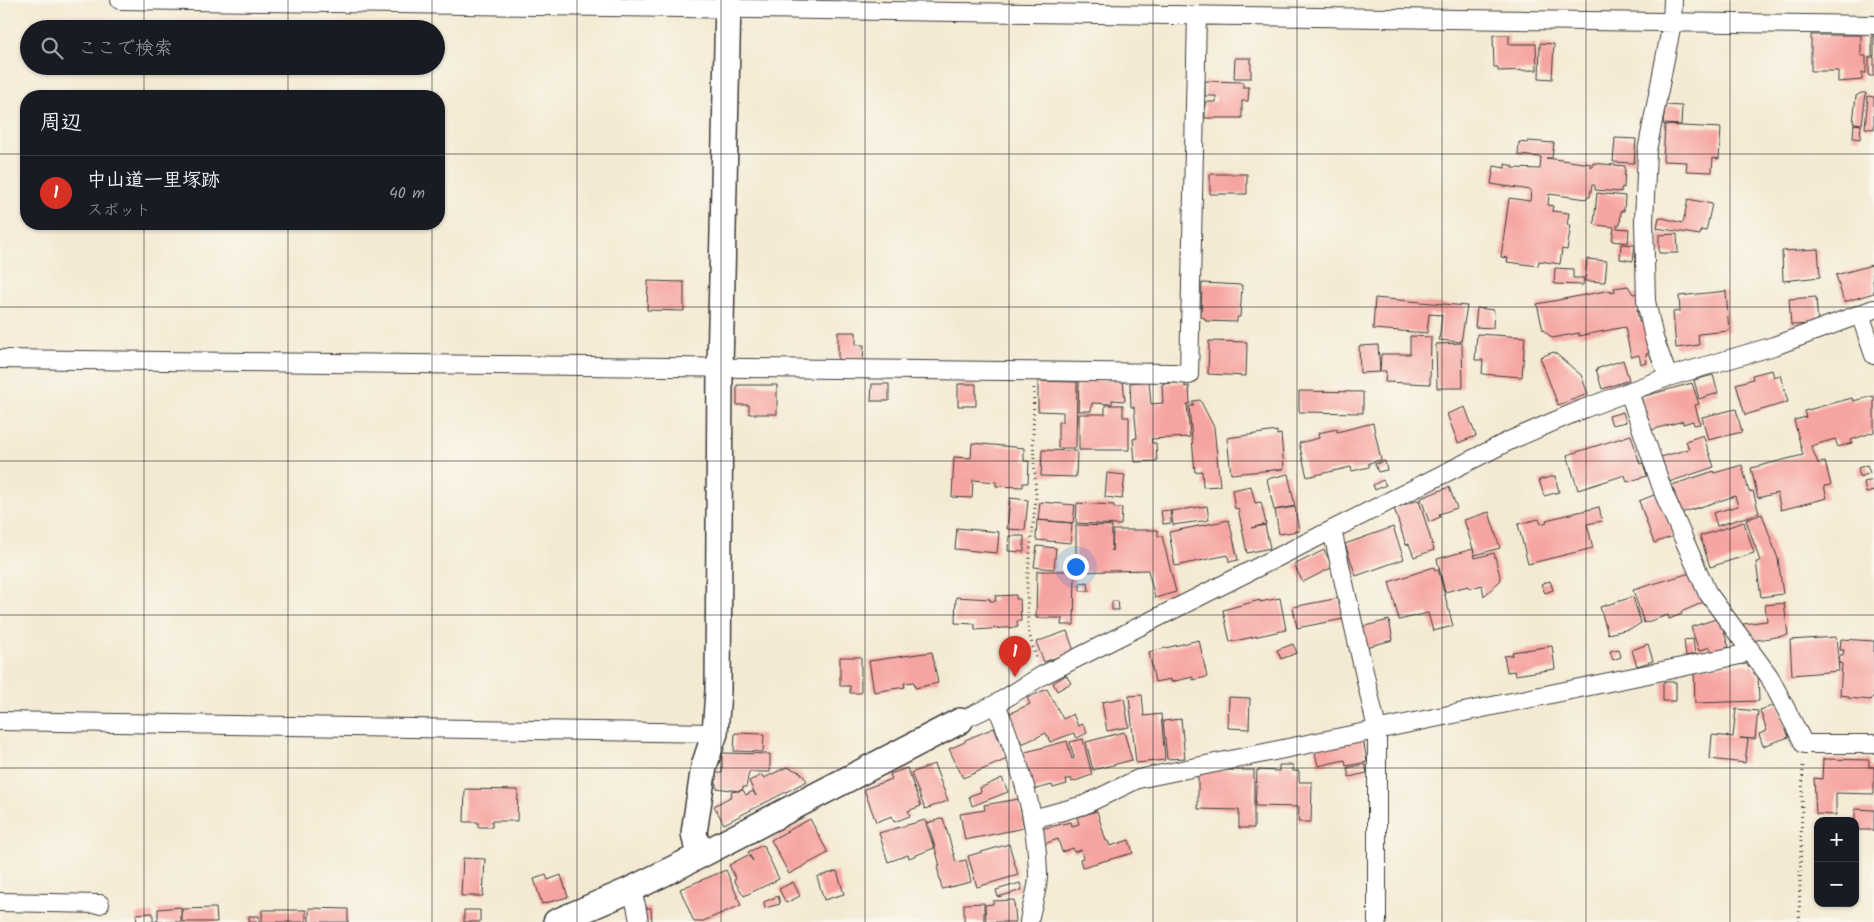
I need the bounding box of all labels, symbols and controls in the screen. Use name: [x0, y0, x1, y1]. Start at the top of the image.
search box: [20, 20, 445, 75]
icon: search: [38, 34, 66, 62]
text: ここで検索: [78, 34, 173, 64]
text: 周辺: [40, 107, 82, 140]
text: 中山道一里塚跡: [87, 166, 220, 196]
text: 1: [54, 181, 58, 206]
text: 40 m: [389, 181, 425, 206]
text: スポット: [87, 198, 151, 223]
your location: [1063, 554, 1089, 580]
pin: 1: [999, 636, 1031, 677]
map controls: [1814, 817, 1859, 907]
button: +: [1814, 817, 1859, 862]
button: −: [1814, 862, 1859, 907]

